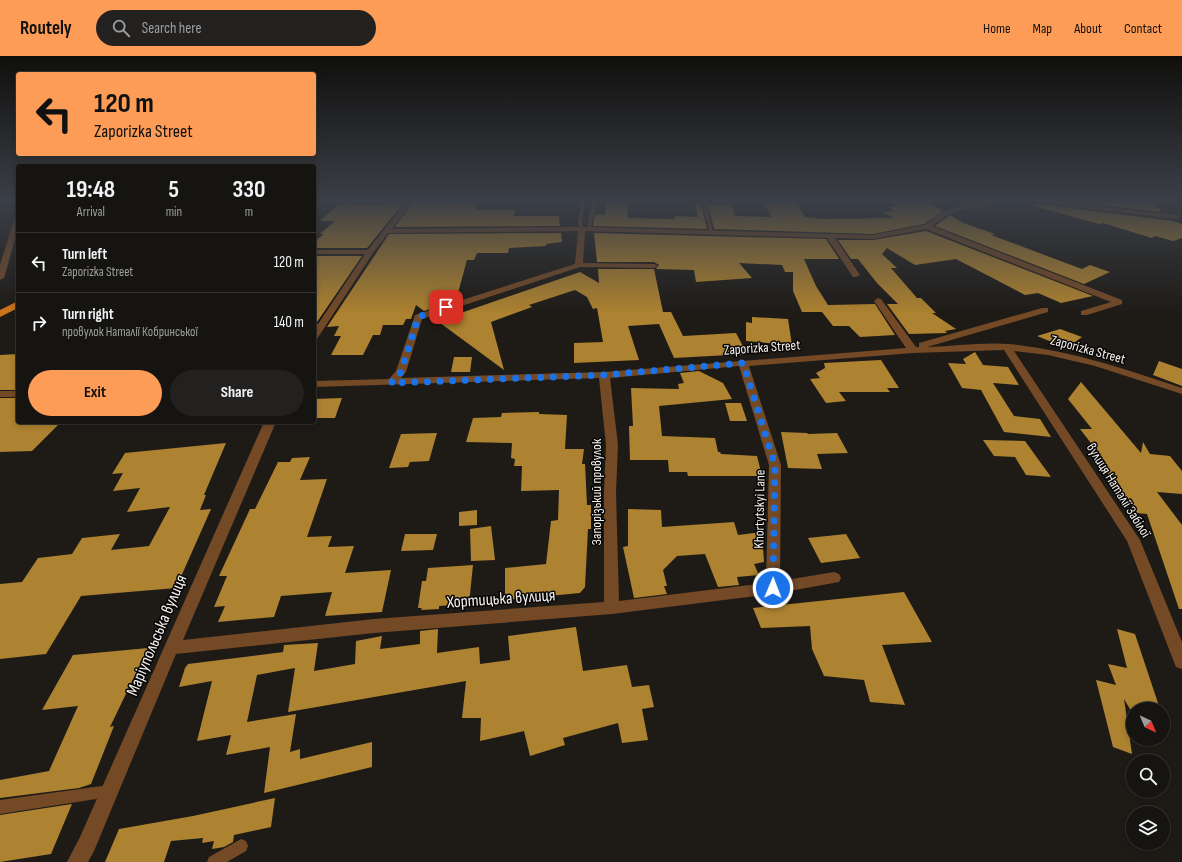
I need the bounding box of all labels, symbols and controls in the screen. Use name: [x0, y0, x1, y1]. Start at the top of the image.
search box: [96, 10, 376, 46]
text: Routely: [20, 17, 72, 40]
icon: search: [110, 17, 132, 39]
text: Search here: [142, 19, 201, 38]
text: Home: [983, 20, 1011, 37]
text: Map: [1033, 20, 1052, 37]
text: About: [1074, 20, 1102, 37]
text: Contact: [1124, 20, 1162, 37]
text: 120 m: [94, 87, 154, 120]
icon: left: [28, 88, 80, 140]
text: Zaporizka Street: [94, 121, 193, 142]
text: 19:48: [67, 175, 115, 204]
text: 5: [169, 175, 179, 204]
text: 330: [233, 175, 265, 204]
text: Arrival: [77, 204, 105, 220]
text: min: [166, 204, 182, 220]
text: m: [245, 204, 253, 220]
text: Turn left: [62, 245, 107, 264]
icon: left: [28, 252, 50, 274]
text: 120 m: [274, 253, 304, 272]
text: Zaporizka Street: [62, 264, 133, 280]
pin: [429, 290, 463, 324]
icon: arrive: [435, 296, 457, 318]
text: Turn right: [62, 305, 114, 324]
icon: right: [28, 312, 50, 334]
text: 140 m: [274, 313, 304, 332]
text: провулок Наталії Кобринської: [62, 324, 198, 340]
street label: Zaporizka Street: [1049, 331, 1127, 368]
street label: Zaporizka Street: [723, 336, 801, 359]
button: Exit: [28, 370, 162, 416]
button: Share: [170, 370, 304, 416]
street label: Запорізький провулок: [588, 438, 605, 545]
street label: вулиця Наталії Забілої: [1083, 440, 1155, 541]
street label: Khortytskyi Lane: [750, 469, 769, 549]
position arrow: [752, 567, 794, 609]
street label: Маріупольська вулиця: [122, 572, 191, 699]
street label: Хортицька вулиця: [445, 585, 556, 613]
north arrow: [1126, 702, 1170, 746]
map controls: [1126, 702, 1170, 850]
button: search: [1126, 754, 1170, 798]
button: layers: [1126, 806, 1170, 850]

